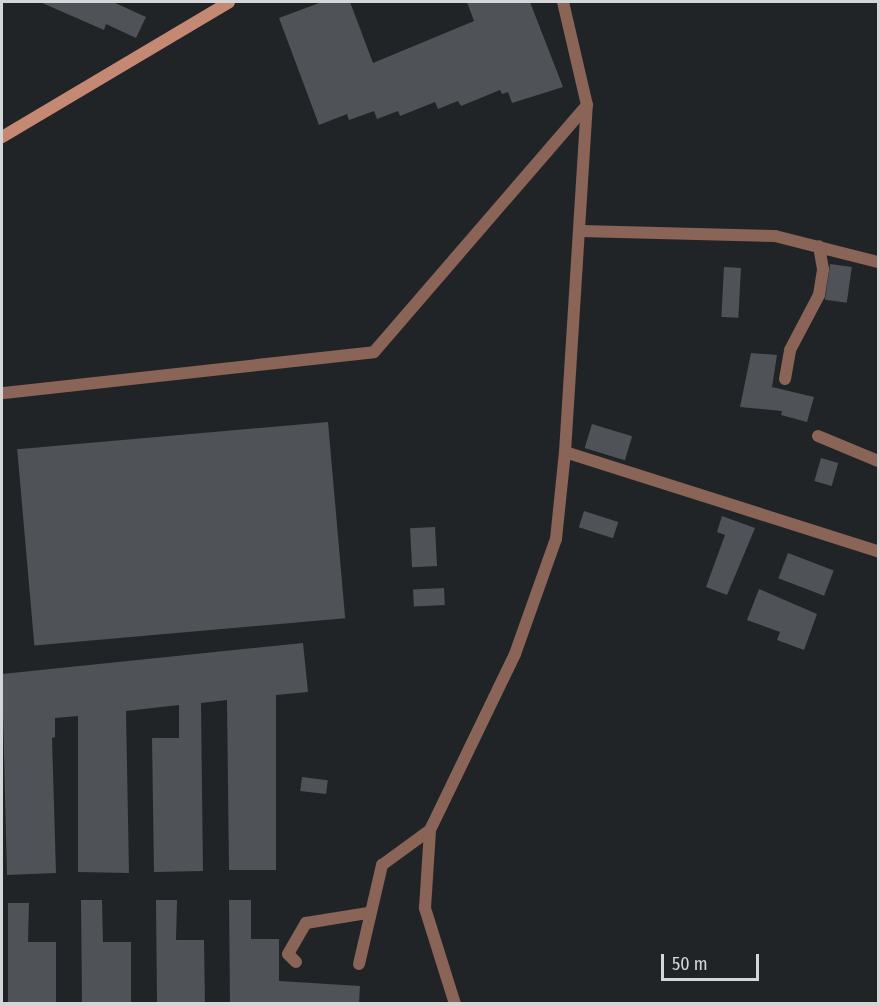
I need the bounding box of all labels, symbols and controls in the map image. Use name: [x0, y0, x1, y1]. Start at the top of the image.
scale bar: [664, 942, 762, 980]
text: 50 m: [672, 953, 708, 975]

